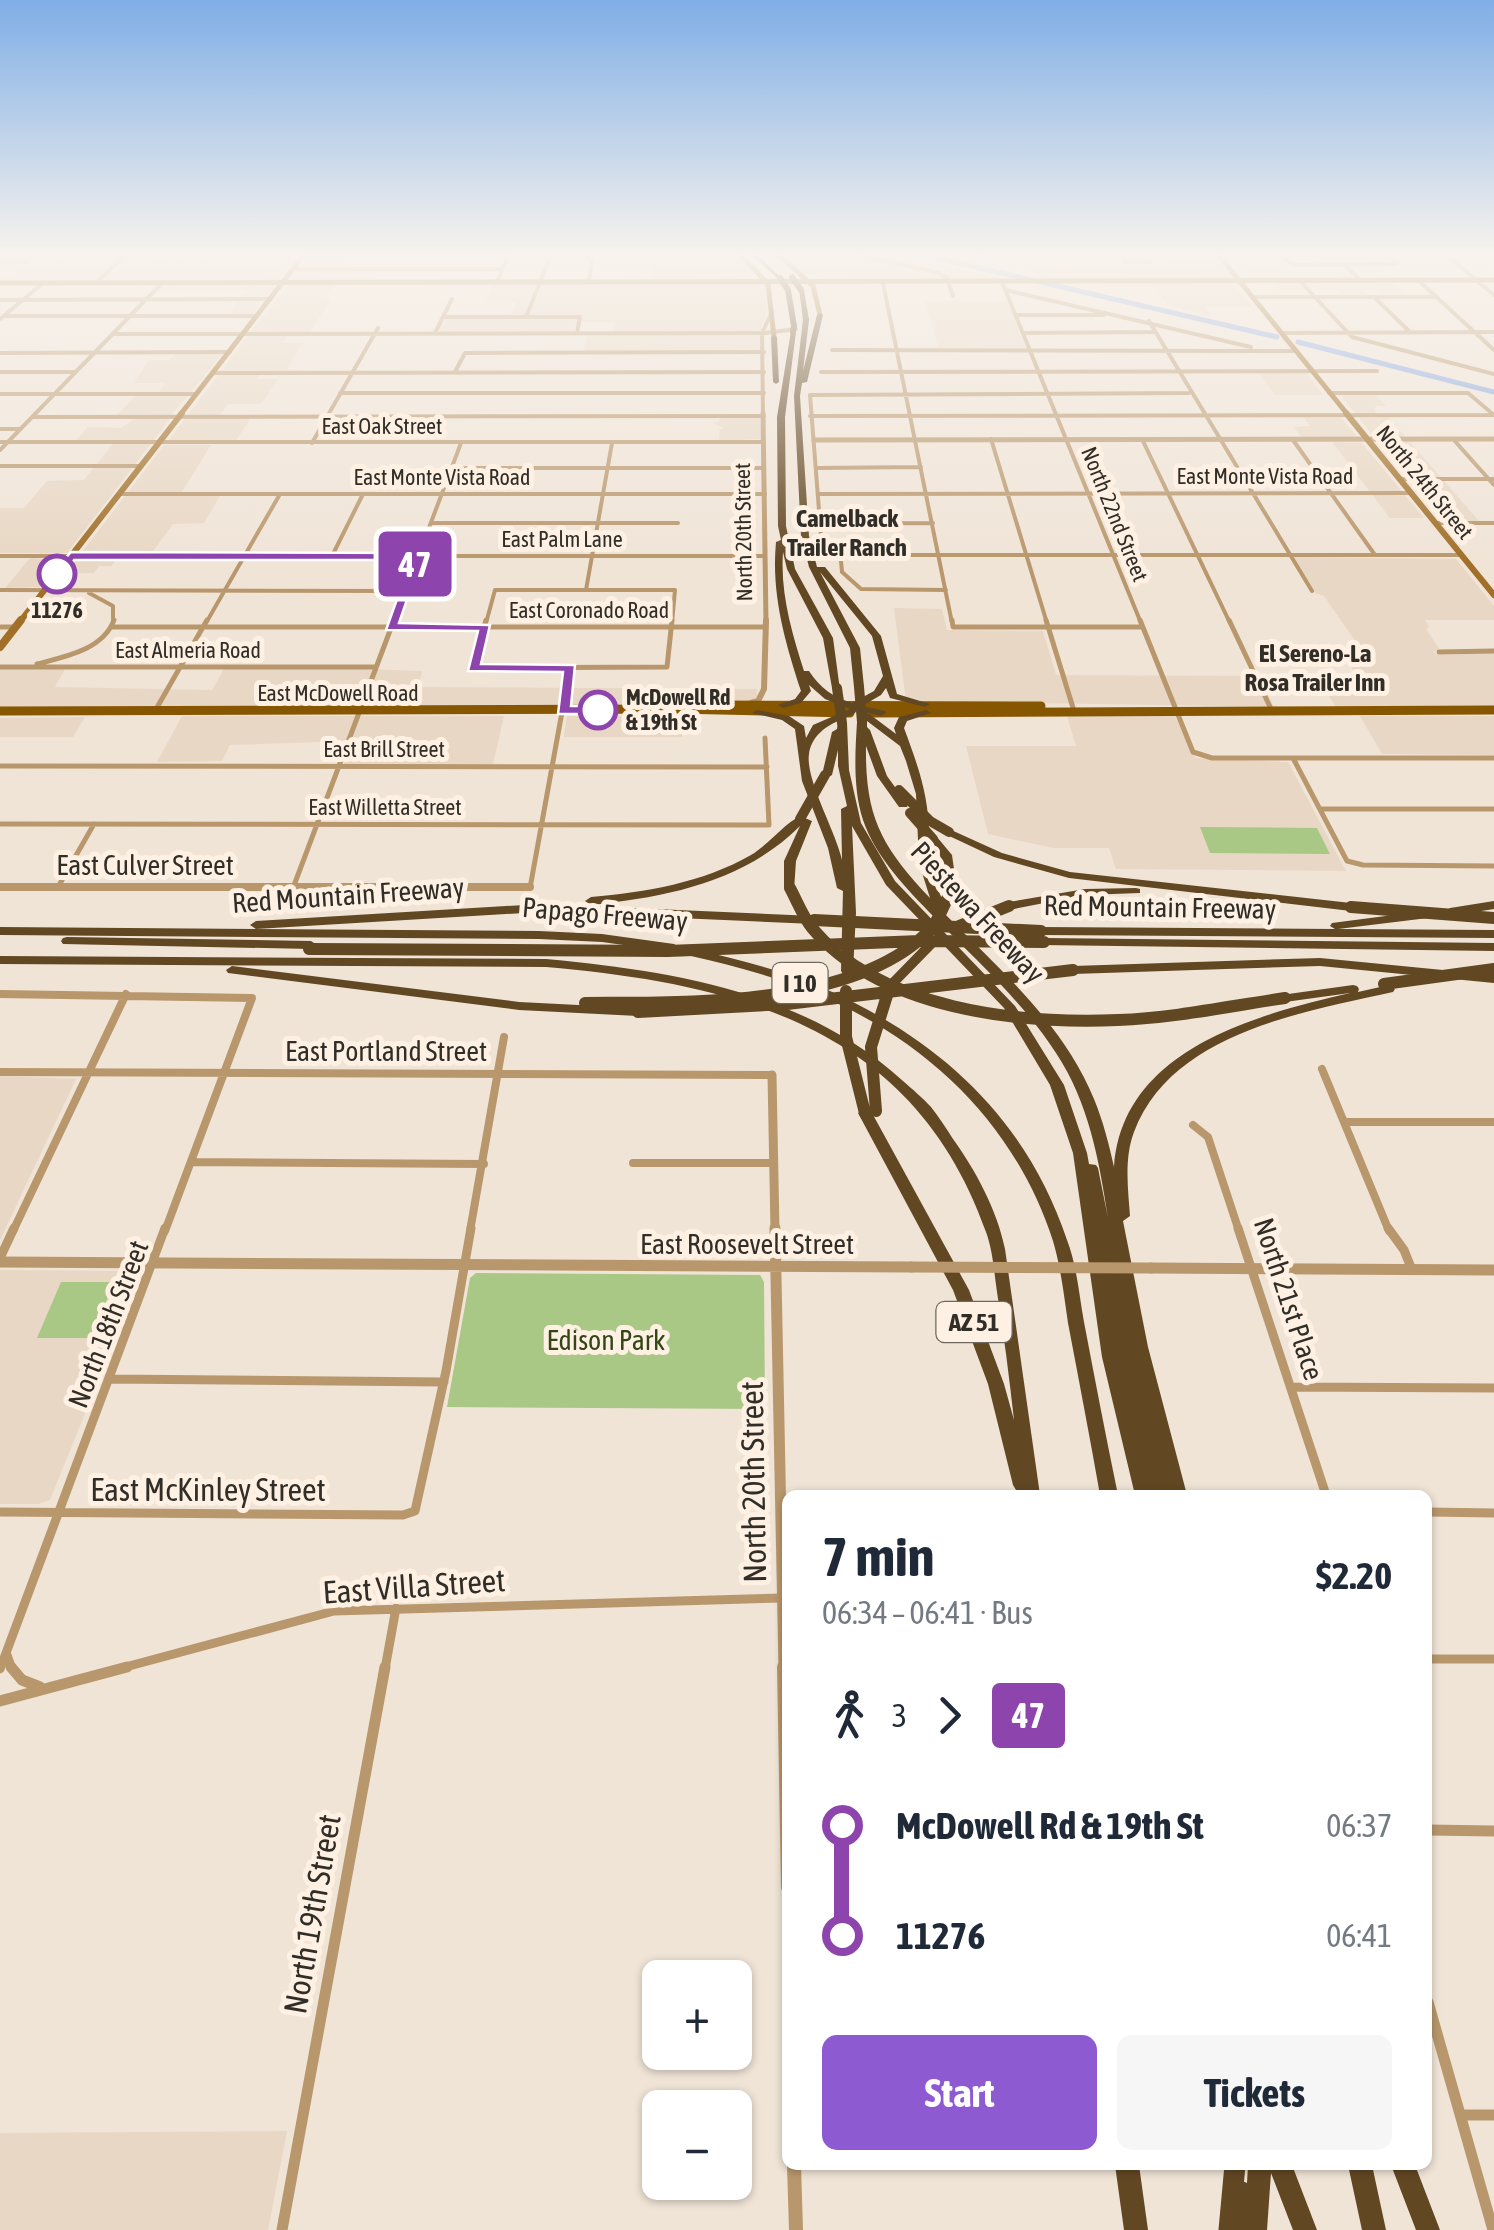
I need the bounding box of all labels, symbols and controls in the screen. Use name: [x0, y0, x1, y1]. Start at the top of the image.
street label: East Oak Street: [322, 413, 442, 439]
street label: North 24th Street: [1371, 420, 1479, 544]
street label: North 22nd Street: [1076, 443, 1154, 585]
street label: North 20th Street: [729, 462, 757, 602]
street label: East Monte Vista Road: [1177, 463, 1353, 489]
street label: East Monte Vista Road: [354, 464, 530, 490]
district label: Camelback Trailer Ranch: [787, 504, 907, 561]
street label: East Palm Lane: [501, 526, 623, 552]
line badge: 47: [370, 532, 460, 596]
text: 47: [399, 544, 431, 584]
marker: 11276: [38, 555, 76, 593]
place label: 11276: [31, 597, 83, 623]
street label: East Coronado Road: [509, 597, 669, 623]
street label: East Almeria Road: [115, 637, 261, 663]
district label: El Sereno-La Rosa Trailer Inn: [1244, 639, 1386, 696]
street label: East McDowell Road: [257, 680, 419, 706]
place label: McDowell Rd & 19th St: [626, 684, 730, 735]
marker: McDowell Rd & 19th St: [579, 691, 617, 729]
street label: East Brill Street: [323, 736, 445, 762]
street label: East Willetta Street: [308, 794, 462, 820]
street label: Piestewa Freeway: [905, 835, 1051, 989]
street label: East Culver Street: [56, 849, 234, 881]
street label: Red Mountain Freeway: [231, 871, 465, 919]
street label: Red Mountain Freeway: [1043, 889, 1277, 925]
street label: Papago Freeway: [521, 891, 689, 937]
road number: I 10: [772, 963, 828, 1003]
street label: East Portland Street: [285, 1035, 487, 1067]
street label: North 21st Place: [1248, 1214, 1330, 1384]
street label: East Roosevelt Street: [640, 1228, 854, 1260]
street label: North 18th Street: [61, 1236, 155, 1412]
road number: AZ 51: [936, 1302, 1012, 1342]
park label: Edison Park: [547, 1324, 665, 1356]
street label: North 20th Street: [733, 1381, 773, 1583]
street label: East McKinley Street: [90, 1471, 326, 1508]
text: 7 min: [822, 1525, 934, 1588]
text: $2.20: [1316, 1554, 1392, 1597]
street label: East Villa Street: [321, 1561, 507, 1611]
text: 06:34 – 06:41 · Bus: [822, 1594, 1033, 1631]
icon: walk: [822, 1688, 877, 1743]
icon: forward: [922, 1688, 977, 1743]
text: 47: [1012, 1695, 1045, 1735]
text: 3: [892, 1697, 907, 1734]
text: McDowell Rd & 19th St: [896, 1804, 1204, 1847]
text: 06:37: [1326, 1807, 1392, 1844]
street label: North 19th Street: [276, 1812, 348, 2016]
text: 11276: [896, 1914, 985, 1957]
text: 06:41: [1326, 1917, 1392, 1954]
map controls: [642, 1960, 752, 2200]
button: +: [642, 1960, 752, 2070]
button: Start: [822, 2035, 1097, 2150]
button: Tickets: [1117, 2035, 1392, 2150]
button: −: [642, 2090, 752, 2200]

